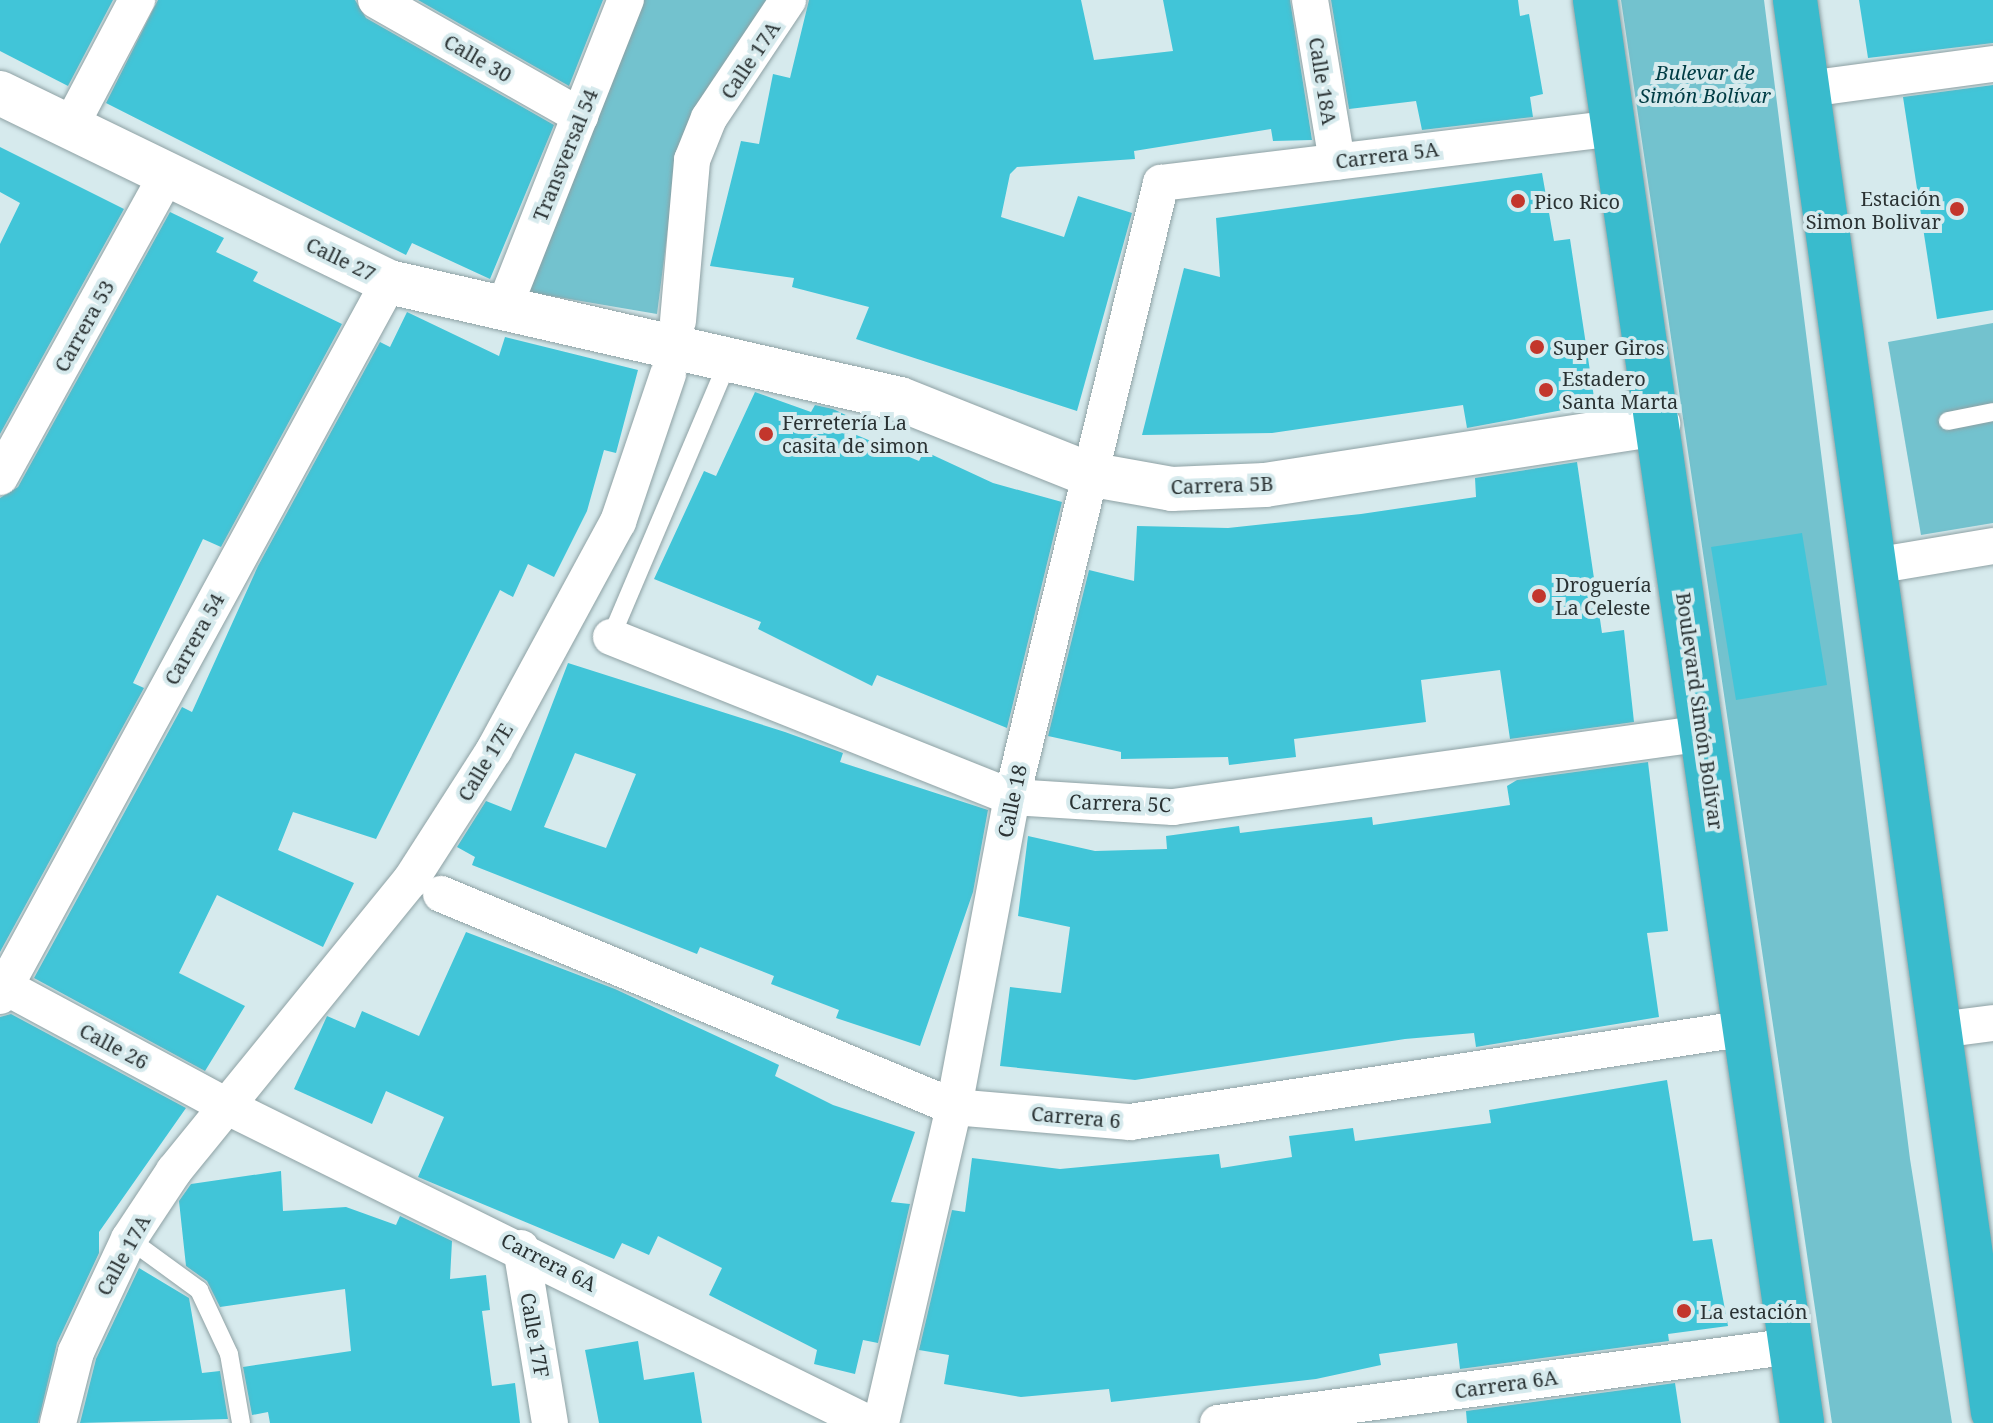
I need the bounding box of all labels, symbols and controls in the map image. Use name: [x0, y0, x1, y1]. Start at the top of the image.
street label: Calle 17A: [715, 17, 785, 103]
street label: Calle 30: [440, 29, 516, 87]
street label: Calle 18A: [1304, 36, 1342, 126]
park label: Bulevar de Simón Bolívar: [1639, 61, 1771, 108]
street label: Transversal 54: [528, 86, 602, 224]
street label: Carrera 5A: [1334, 137, 1440, 173]
place label: Estación Simon Bolivar: [1806, 186, 1941, 233]
place label: Pico Rico: [1534, 189, 1620, 213]
marker: Pico Rico: [1509, 192, 1527, 210]
marker: Estación Simon Bolivar: [1948, 200, 1966, 218]
street label: Calle 27: [302, 232, 380, 286]
street label: Carrera 53: [49, 276, 119, 376]
place label: Super Giros: [1553, 335, 1665, 359]
marker: Super Giros: [1528, 338, 1546, 356]
place label: Estadero Santa Marta: [1562, 366, 1678, 413]
marker: Estadero Santa Marta: [1537, 381, 1555, 399]
place label: Ferretería La casita de simon: [782, 410, 929, 457]
marker: Ferretería La casita de simon: [757, 425, 775, 443]
street label: Carrera 5B: [1170, 471, 1274, 499]
place label: Droguería La Celeste: [1555, 572, 1652, 619]
marker: Droguería La Celeste: [1530, 587, 1548, 605]
street label: Carrera 54: [159, 589, 229, 689]
street label: Boulevard Simón Bolívar: [1671, 591, 1729, 831]
street label: Calle 17E: [452, 719, 518, 805]
street label: Calle 18: [993, 762, 1031, 840]
street label: Carrera 5C: [1069, 789, 1171, 817]
street label: Calle 26: [76, 1018, 152, 1074]
street label: Carrera 6: [1030, 1101, 1122, 1133]
street label: Calle 17A: [91, 1211, 155, 1299]
street label: Carrera 6A: [497, 1228, 601, 1296]
street label: Calle 17F: [516, 1291, 554, 1379]
place label: La estación: [1700, 1299, 1808, 1323]
marker: La estación: [1675, 1302, 1693, 1320]
street label: Carrera 6A: [1453, 1365, 1559, 1403]

